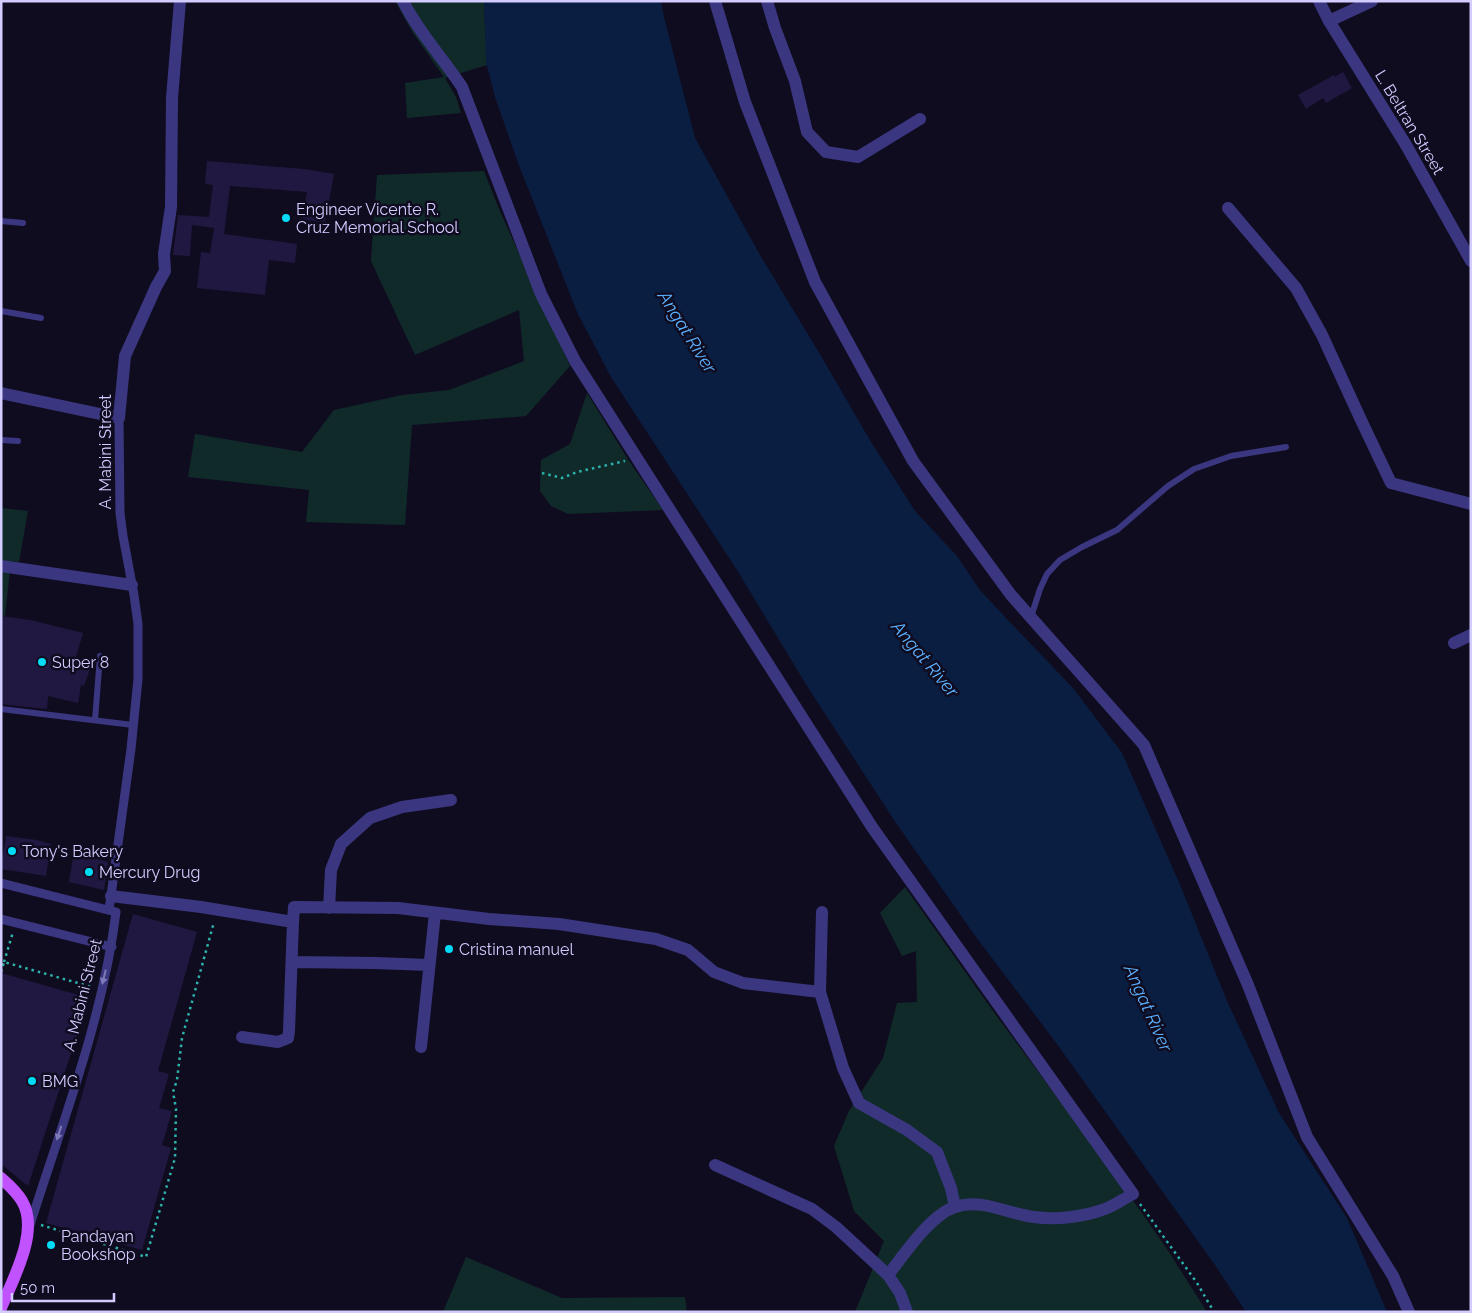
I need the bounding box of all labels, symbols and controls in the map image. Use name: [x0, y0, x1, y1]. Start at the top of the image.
street label: L. Beltran Street: [1371, 67, 1448, 178]
place label: Engineer Vicente R. Cruz Memorial School: [296, 200, 459, 237]
marker: Engineer Vicente R. Cruz Memorial School: [280, 212, 292, 224]
water label: Angat River: [653, 286, 721, 377]
street label: A. Mabini Street: [96, 394, 115, 510]
water label: Angat River: [887, 616, 964, 702]
place label: Super 8: [52, 653, 109, 672]
marker: Super 8: [36, 656, 48, 668]
place label: Tony's Bakery: [22, 842, 124, 861]
marker: Tony's Bakery: [6, 845, 18, 857]
place label: Mercury Drug: [99, 863, 200, 882]
marker: Mercury Drug: [83, 866, 95, 878]
street label: A. Mabini Street: [59, 936, 106, 1053]
place label: Cristina manuel: [459, 940, 574, 959]
marker: Cristina manuel: [443, 943, 455, 955]
water label: Angat River: [1120, 960, 1177, 1055]
one-way arrow: [100, 969, 108, 984]
place label: BMG: [42, 1072, 78, 1091]
marker: BMG: [26, 1075, 38, 1087]
one-way arrow: [55, 1126, 63, 1141]
place label: Pandayan Bookshop: [61, 1227, 136, 1264]
marker: Pandayan Bookshop: [45, 1239, 57, 1251]
scale bar: [12, 1270, 115, 1302]
text: 50 m: [20, 1279, 55, 1297]

